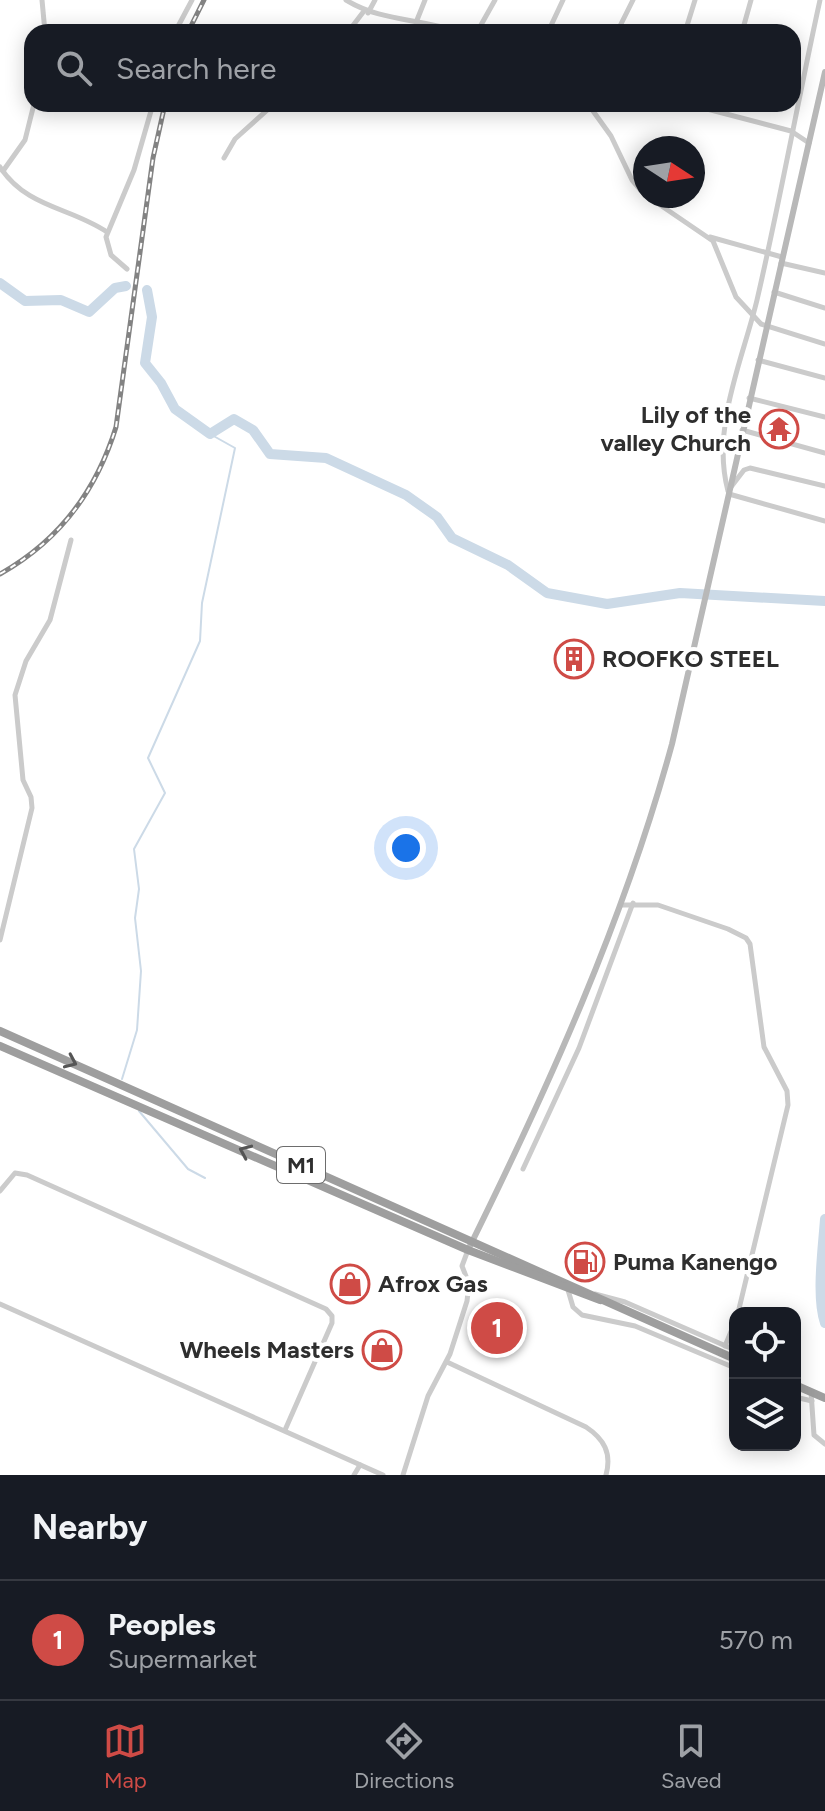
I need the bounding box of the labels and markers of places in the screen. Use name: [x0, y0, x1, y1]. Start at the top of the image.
place label: Lily of the valley Church: [601, 400, 751, 457]
temple icon: Lily of the valley Church: [758, 408, 800, 450]
building icon: ROOFKO STEEL: [553, 638, 595, 680]
place label: ROOFKO STEEL: [602, 644, 779, 673]
fuel station icon: Puma Kanengo: [564, 1241, 606, 1283]
place label: Puma Kanengo: [613, 1247, 778, 1276]
shop icon: Afrox Gas: [329, 1263, 371, 1305]
place label: Afrox Gas: [378, 1269, 488, 1298]
pin: 1: [471, 1298, 523, 1358]
shop icon: Wheels Masters: [361, 1329, 403, 1371]
place label: Wheels Masters: [180, 1335, 354, 1364]

